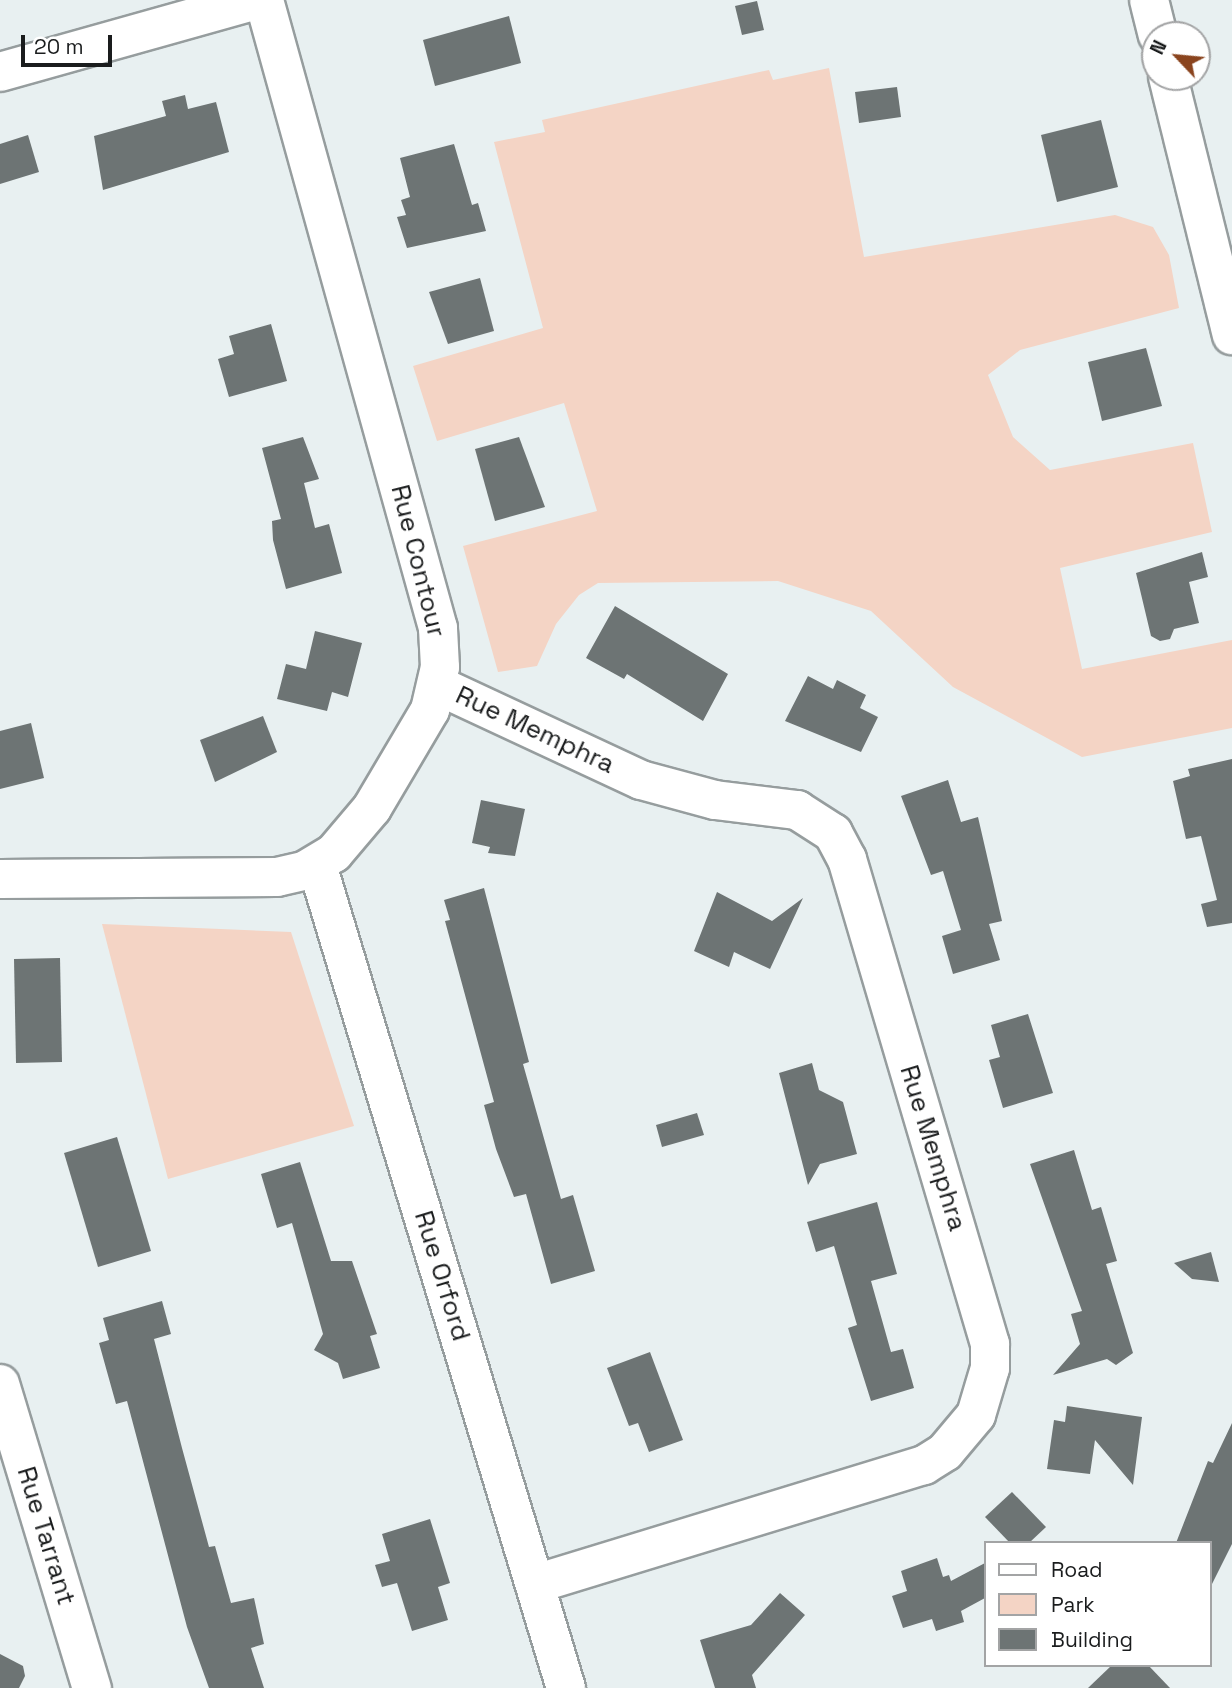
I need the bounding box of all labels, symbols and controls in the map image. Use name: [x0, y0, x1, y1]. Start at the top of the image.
scale bar: [24, 21, 116, 65]
north arrow: [1141, 21, 1211, 91]
text: 20 m: [34, 33, 84, 60]
text: N: [1144, 36, 1172, 59]
street label: Rue Contour: [384, 482, 452, 640]
street label: Rue Memphra: [451, 680, 619, 780]
street label: Rue Memphra: [893, 1061, 973, 1235]
street label: Rue Orford: [407, 1207, 477, 1345]
street label: Rue Tarrant: [10, 1463, 82, 1609]
legend: [984, 1541, 1211, 1667]
text: Road: [1051, 1556, 1103, 1583]
text: Park: [1051, 1591, 1095, 1618]
text: Building: [1051, 1626, 1133, 1653]

